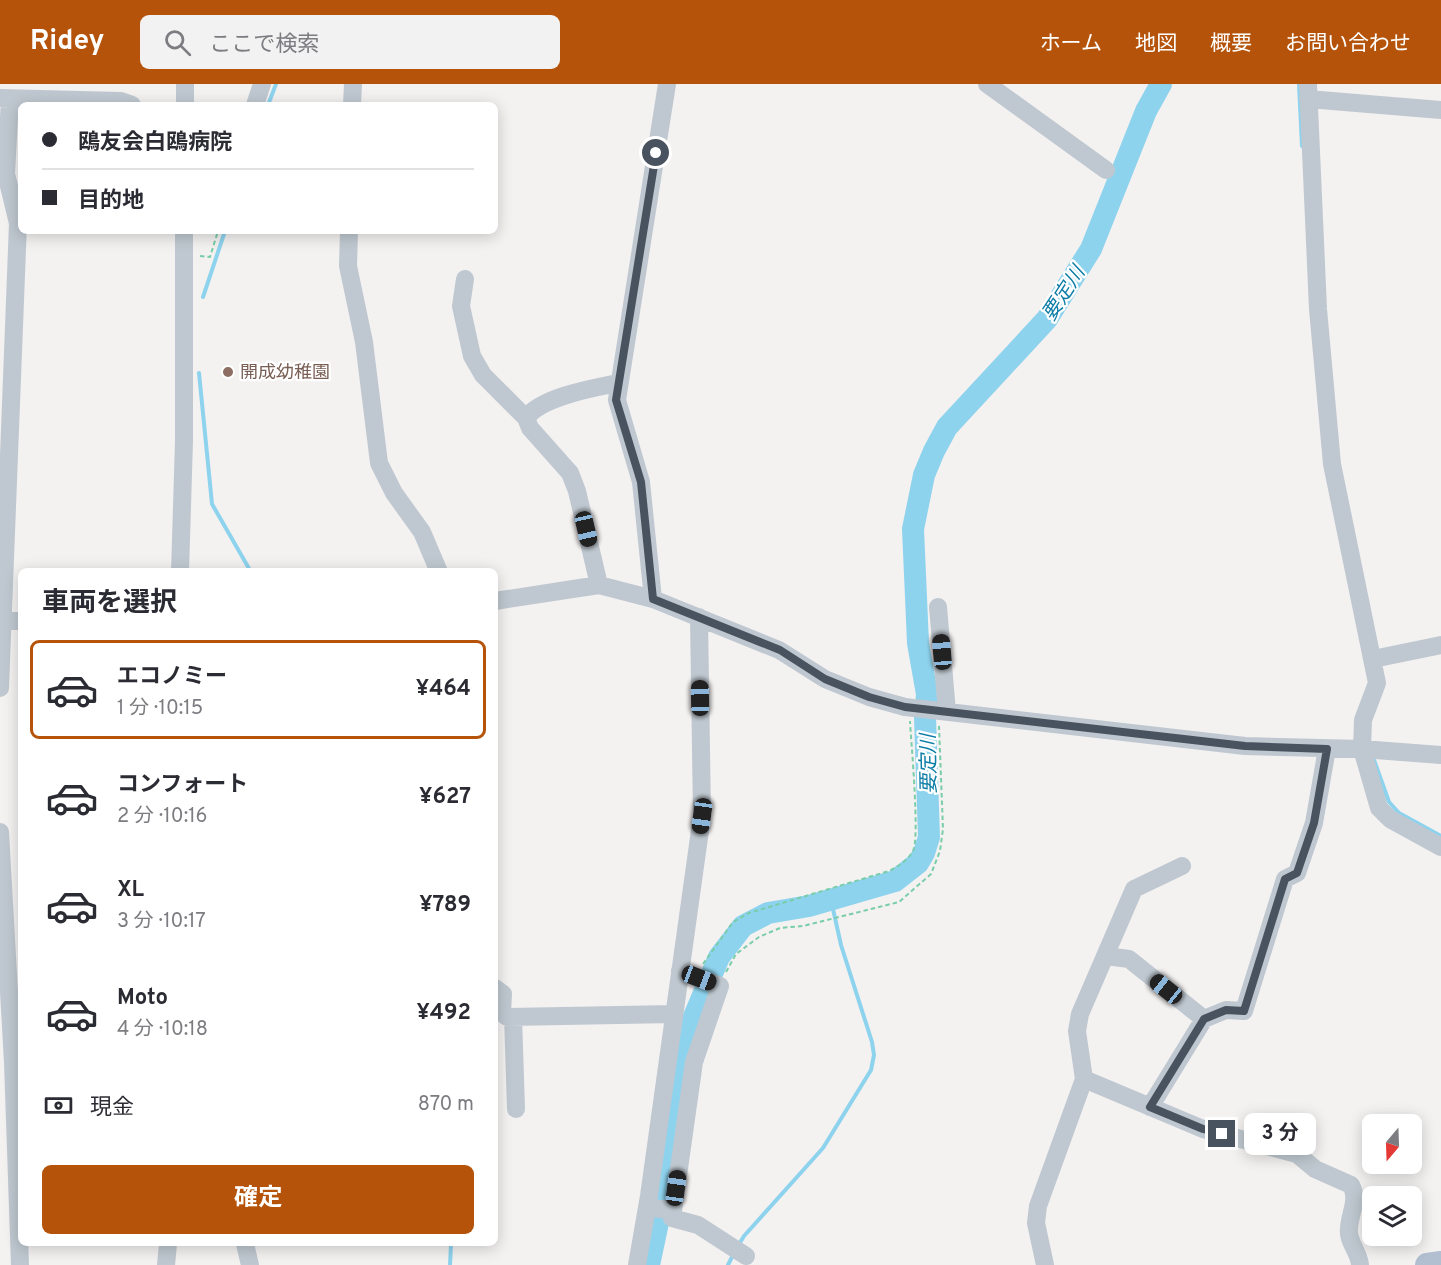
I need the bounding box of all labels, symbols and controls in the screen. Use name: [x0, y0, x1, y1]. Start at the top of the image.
search box: [140, 15, 560, 69]
text: Ridey: [30, 24, 104, 60]
icon: search: [161, 26, 194, 59]
text: ホーム: [1040, 31, 1102, 58]
text: 地図: [1135, 31, 1177, 58]
text: 概要: [1210, 31, 1252, 58]
text: お問い合わせ: [1285, 31, 1411, 58]
text: ここで検索: [209, 32, 319, 59]
text: 鴎友会白鴎病院: [78, 130, 232, 157]
route start: [642, 139, 669, 166]
text: 目的地: [78, 188, 144, 215]
water label: 要定川: [1037, 260, 1093, 326]
place label: 開成幼稚園: [240, 362, 330, 385]
marker: 開成幼稚園: [221, 365, 235, 379]
car: [573, 509, 599, 549]
text: 車両を選択: [42, 587, 177, 621]
car: [931, 633, 953, 671]
icon: car: [45, 663, 99, 717]
text: エコノミー: [117, 664, 227, 691]
text: ¥464: [416, 676, 471, 703]
car: [691, 680, 709, 716]
text: 1 分 · 10:15: [117, 696, 203, 722]
water label: 要定川: [916, 732, 944, 794]
icon: car: [45, 771, 99, 825]
text: コンフォート: [117, 772, 248, 799]
text: ¥627: [419, 784, 471, 811]
car: [691, 797, 713, 835]
text: 2 分 · 10:16: [117, 804, 208, 830]
text: XL: [117, 877, 144, 904]
icon: car: [45, 879, 99, 933]
text: ¥789: [419, 892, 471, 919]
text: 3 分 · 10:17: [117, 909, 206, 935]
car: [679, 963, 719, 993]
car: [1146, 971, 1186, 1007]
text: Moto: [117, 985, 168, 1012]
icon: car: [45, 987, 99, 1041]
text: ¥492: [417, 1000, 471, 1027]
text: 4 分 · 10:18: [117, 1017, 208, 1043]
icon: cash: [42, 1089, 75, 1122]
text: 870 m: [418, 1092, 474, 1118]
text: 現金: [90, 1095, 134, 1122]
callout: 3 分: [1243, 1113, 1315, 1155]
north arrow: [1362, 1114, 1422, 1174]
map controls: [1362, 1114, 1422, 1246]
route end: [1208, 1120, 1235, 1147]
text: 3 分: [1262, 1121, 1299, 1147]
button: 確定: [42, 1165, 474, 1234]
car: [665, 1169, 687, 1207]
button: layers: [1362, 1186, 1422, 1246]

